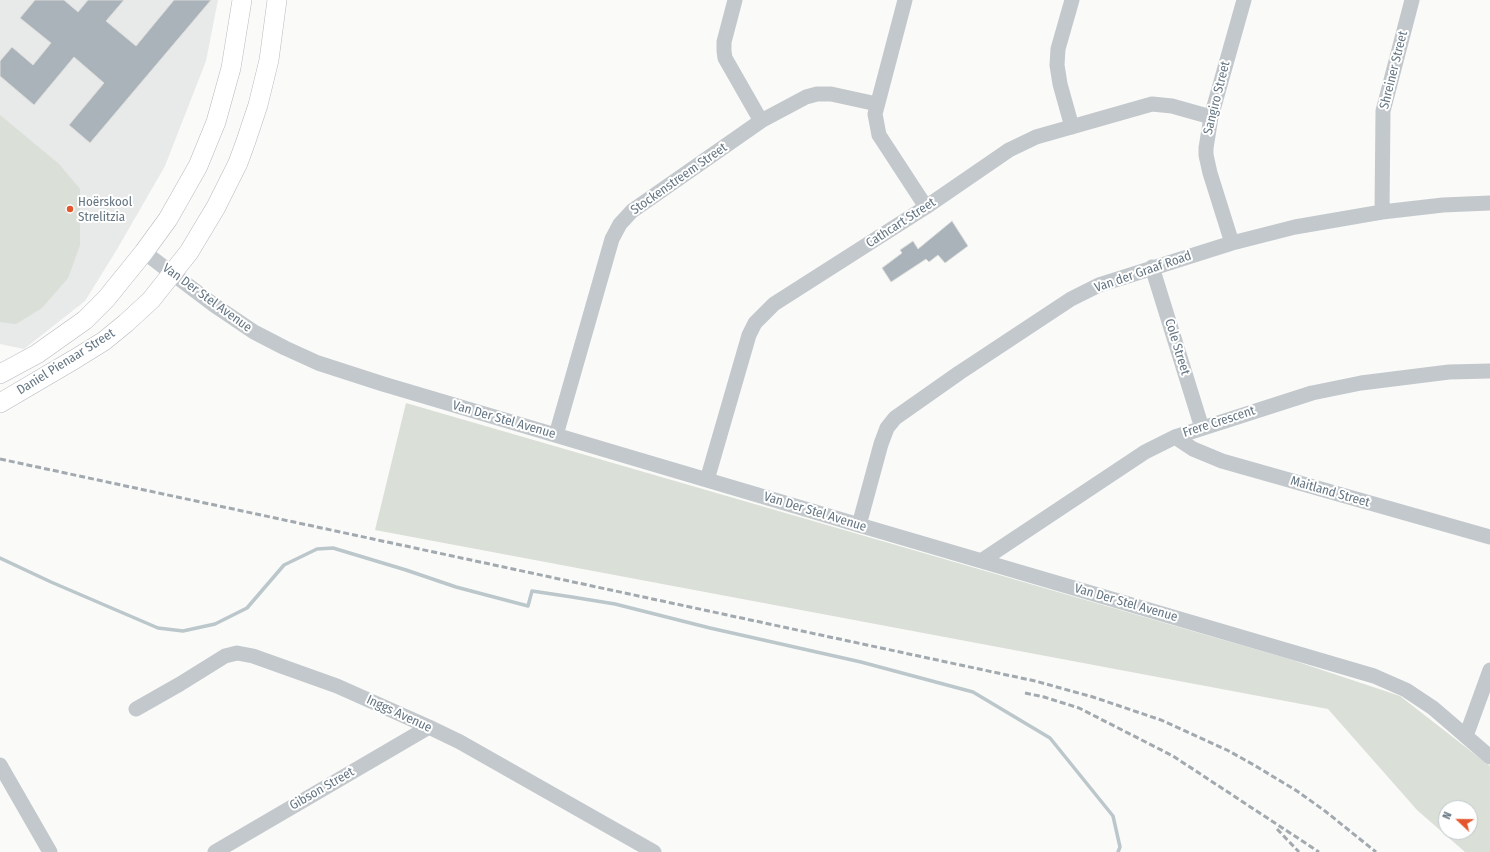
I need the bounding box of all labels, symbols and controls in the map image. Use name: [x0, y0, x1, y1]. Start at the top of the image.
street label: Shreiner Street: [1377, 29, 1411, 111]
street label: Sangiro Street: [1200, 60, 1234, 136]
street label: Stockenstreem Street: [628, 140, 730, 218]
place label: Hoërskool Strelitzia: [78, 194, 132, 225]
street label: Cathcart Street: [863, 195, 939, 251]
marker: Hoërskool Strelitzia: [65, 204, 75, 214]
street label: Van der Graaf Road: [1092, 248, 1194, 296]
street label: Van Der Stel Avenue: [159, 260, 255, 336]
street label: Cole Street: [1161, 317, 1193, 377]
street label: Daniel Pienaar Street: [14, 326, 118, 398]
street label: Van Der Stel Avenue: [451, 398, 557, 442]
street label: Frere Crescent: [1181, 403, 1257, 441]
street label: Maitland Street: [1289, 473, 1371, 511]
street label: Van Der Stel Avenue: [762, 489, 868, 535]
street label: Van Der Stel Avenue: [1073, 581, 1179, 625]
street label: Inggs Avenue: [364, 692, 434, 736]
street label: Gibson Street: [287, 764, 357, 814]
north arrow: [1438, 800, 1478, 840]
text: N: [1440, 810, 1455, 821]

